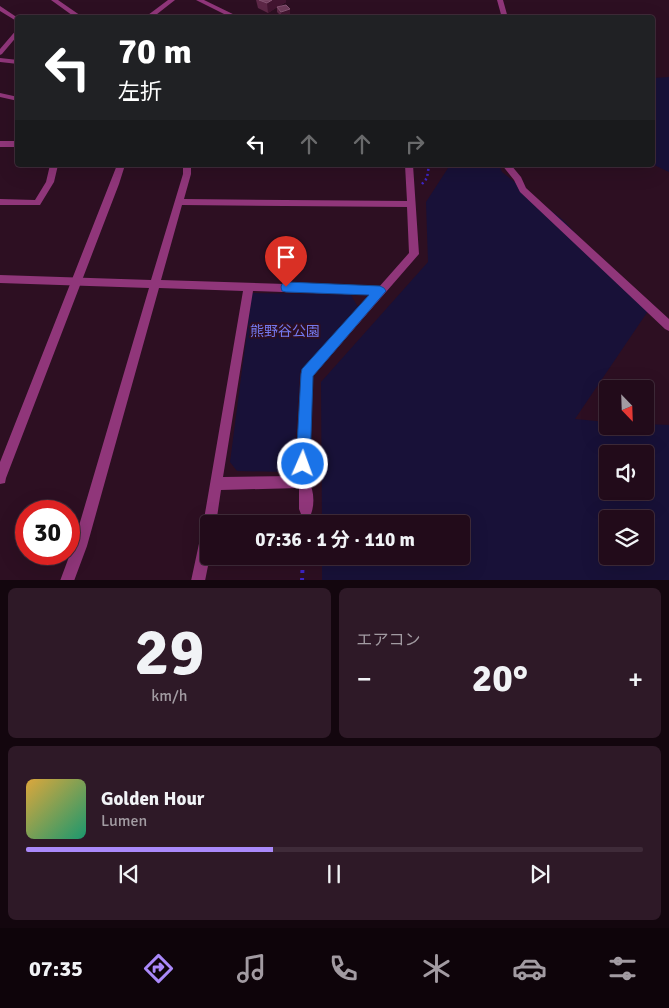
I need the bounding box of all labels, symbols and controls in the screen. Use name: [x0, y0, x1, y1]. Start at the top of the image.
text: 70 m: [118, 30, 192, 73]
icon: left: [35, 35, 100, 100]
text: 左折: [118, 78, 162, 105]
icon: left: [242, 130, 270, 158]
icon: ahead: [295, 130, 323, 158]
icon: ahead: [348, 130, 376, 158]
icon: right: [401, 130, 429, 158]
pin: [265, 236, 307, 287]
icon: arrive: [272, 243, 300, 271]
park label: 熊野谷公園: [250, 323, 320, 340]
north arrow: [599, 380, 654, 435]
map controls: [599, 380, 654, 565]
position arrow: [276, 437, 328, 489]
button: sound: [599, 445, 654, 500]
speed limit sign: 30: [15, 500, 80, 565]
button: layers: [599, 510, 654, 565]
text: 07:36 · 1 分 · 110 m: [255, 528, 415, 552]
text: 29: [134, 613, 204, 693]
text: エアコン: [357, 630, 421, 650]
text: 20°: [472, 655, 528, 702]
text: −: [357, 662, 372, 696]
text: +: [628, 662, 643, 696]
text: km/h: [151, 686, 187, 706]
text: Golden Hour: [101, 787, 204, 811]
text: Lumen: [101, 811, 147, 831]
icon: previous: [115, 860, 143, 888]
icon: pause: [320, 860, 348, 888]
icon: next: [526, 860, 554, 888]
icon: directions: [141, 951, 176, 986]
icon: music: [234, 951, 269, 986]
icon: phone: [326, 951, 361, 986]
icon: climate: [419, 951, 454, 986]
icon: car: [512, 951, 547, 986]
icon: filters: [605, 951, 640, 986]
text: 07:35: [29, 955, 83, 982]

